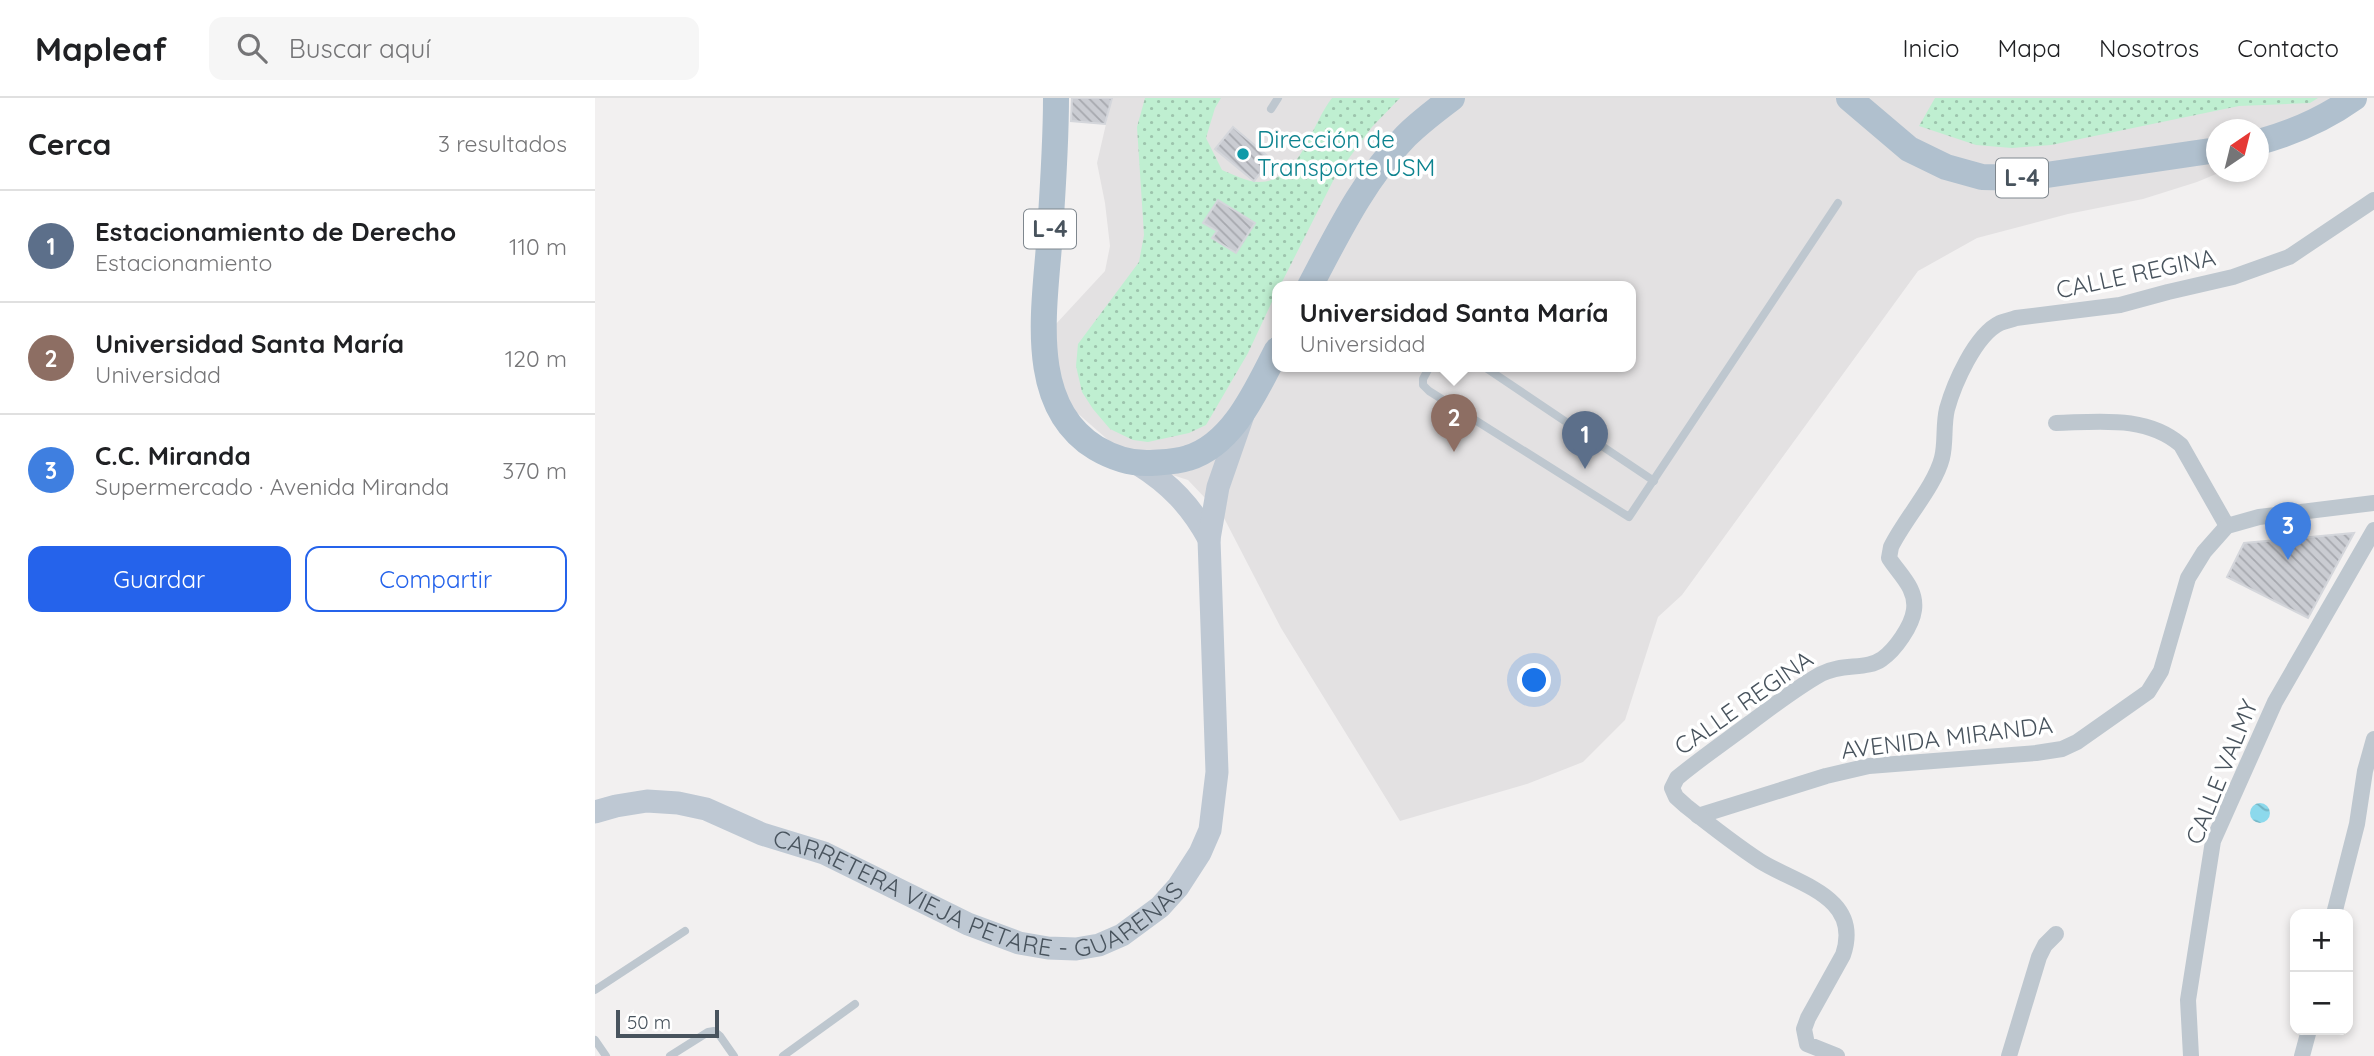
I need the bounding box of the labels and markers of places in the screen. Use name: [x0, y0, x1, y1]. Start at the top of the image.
place label: Dirección de Transporte USM: [1257, 124, 1435, 182]
marker: Dirección de Transporte USM: [1235, 146, 1251, 162]
pin: 2: [1431, 394, 1477, 452]
pin: 1: [1562, 411, 1608, 469]
pin: 3: [2265, 502, 2311, 560]

